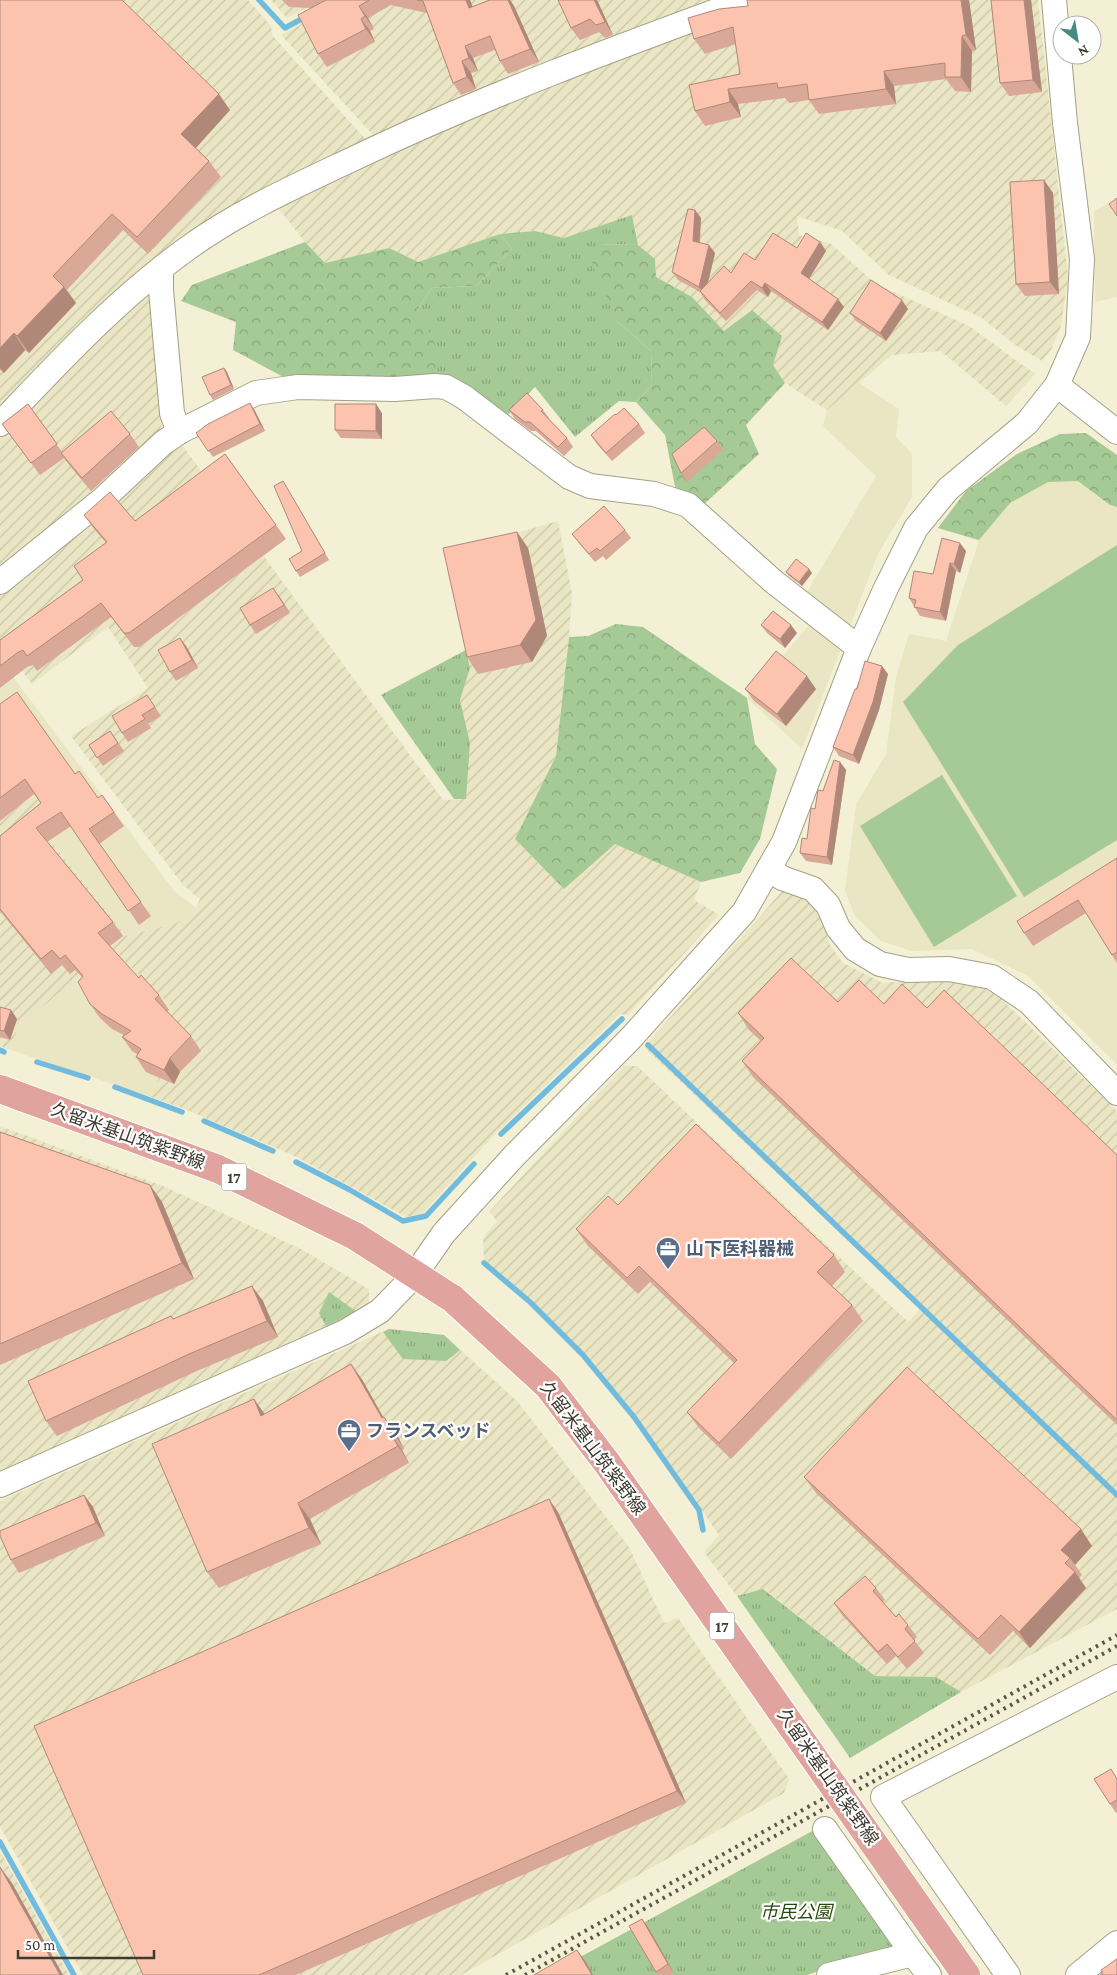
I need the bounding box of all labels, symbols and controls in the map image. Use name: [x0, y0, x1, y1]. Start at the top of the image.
north arrow: [1052, 15, 1102, 65]
text: N: [1075, 42, 1092, 61]
street label: 久留米基山筑紫野線: [48, 1099, 208, 1173]
road number: 17: [222, 1164, 246, 1190]
office icon: 山下医科器械: [655, 1236, 681, 1270]
place label: 山下医科器械: [686, 1239, 794, 1259]
street label: 久留米基山筑紫野線: [536, 1377, 650, 1519]
office icon: フランスベッド: [336, 1418, 362, 1452]
place label: フランスベッド: [366, 1421, 490, 1441]
road number: 17: [710, 1612, 734, 1640]
street label: 久留米基山筑紫野線: [773, 1705, 883, 1849]
park label: 市民公園: [760, 1902, 835, 1922]
scale bar: [18, 1928, 154, 1960]
text: 50 m: [25, 1937, 55, 1953]

